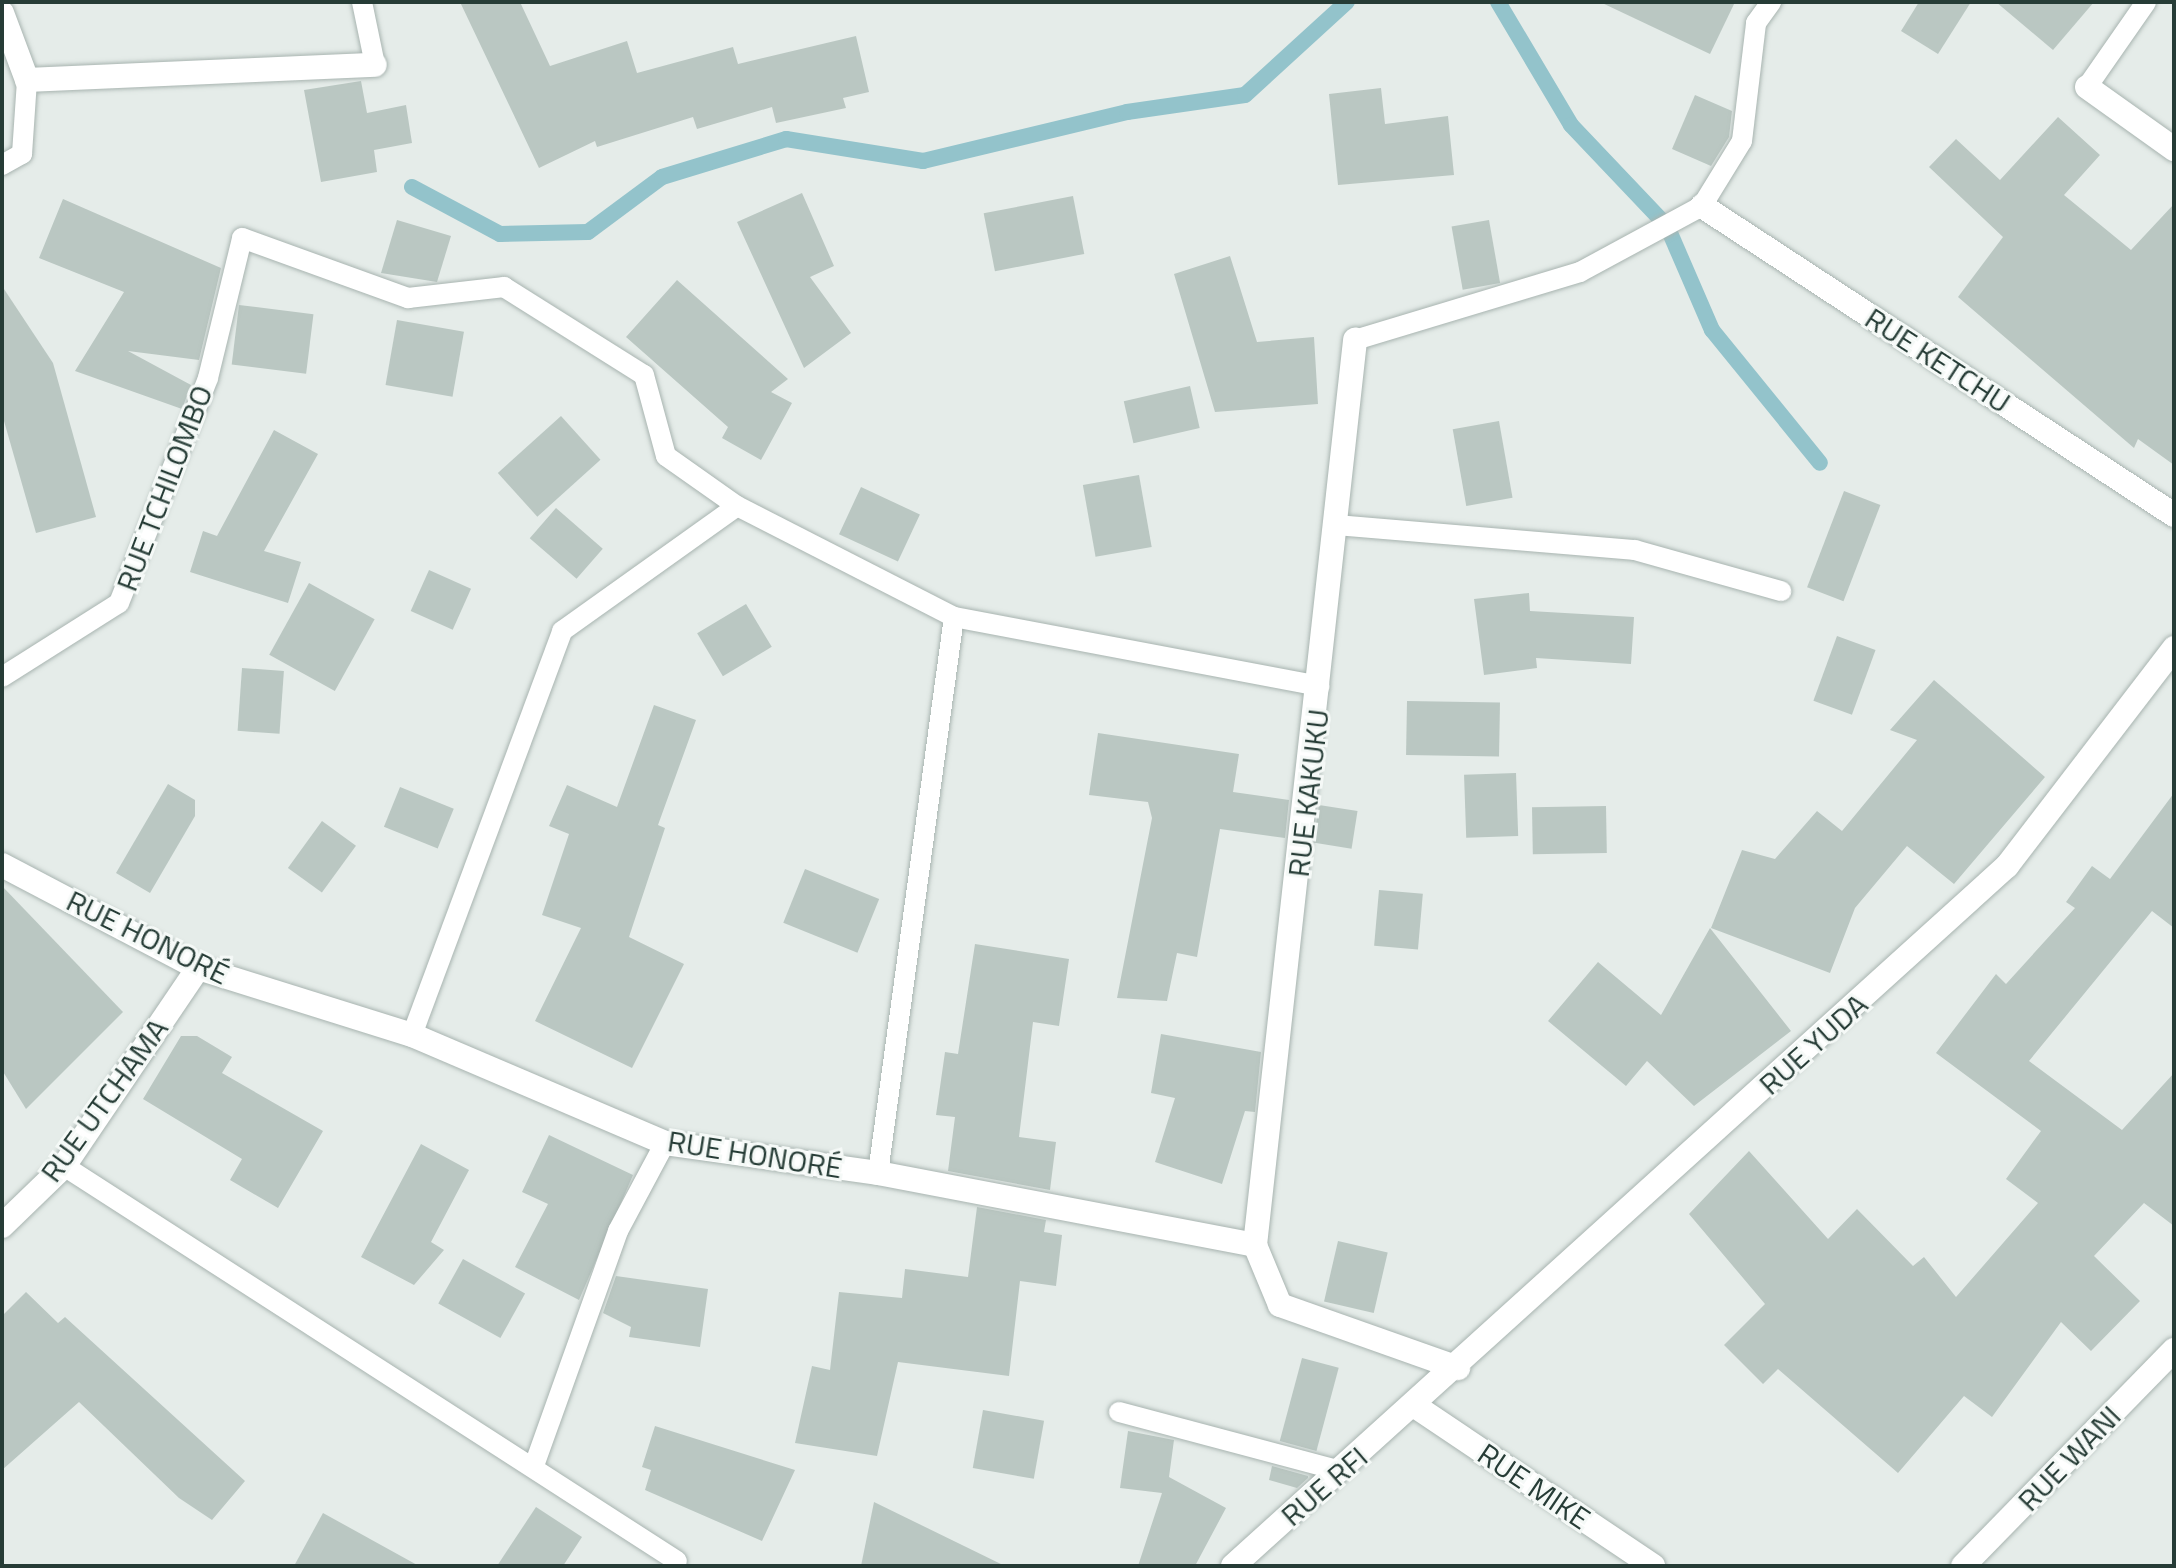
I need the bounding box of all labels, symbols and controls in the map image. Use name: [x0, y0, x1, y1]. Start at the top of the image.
street label: RUE KETCHU: [1859, 300, 2017, 420]
street label: RUE TCHILOMBO: [108, 380, 220, 596]
street label: RUE KAKUKU: [1280, 707, 1336, 879]
street label: RUE HONORÉ: [61, 882, 235, 992]
street label: RUE YUDA: [1751, 986, 1875, 1102]
street label: RUE UTCHAMA: [33, 1011, 175, 1189]
street label: RUE HONORÉ: [665, 1122, 845, 1186]
street label: RUE WANI: [2010, 1398, 2128, 1518]
street label: RUE MIKE: [1471, 1436, 1597, 1536]
street label: RUE RFI: [1273, 1439, 1375, 1533]

